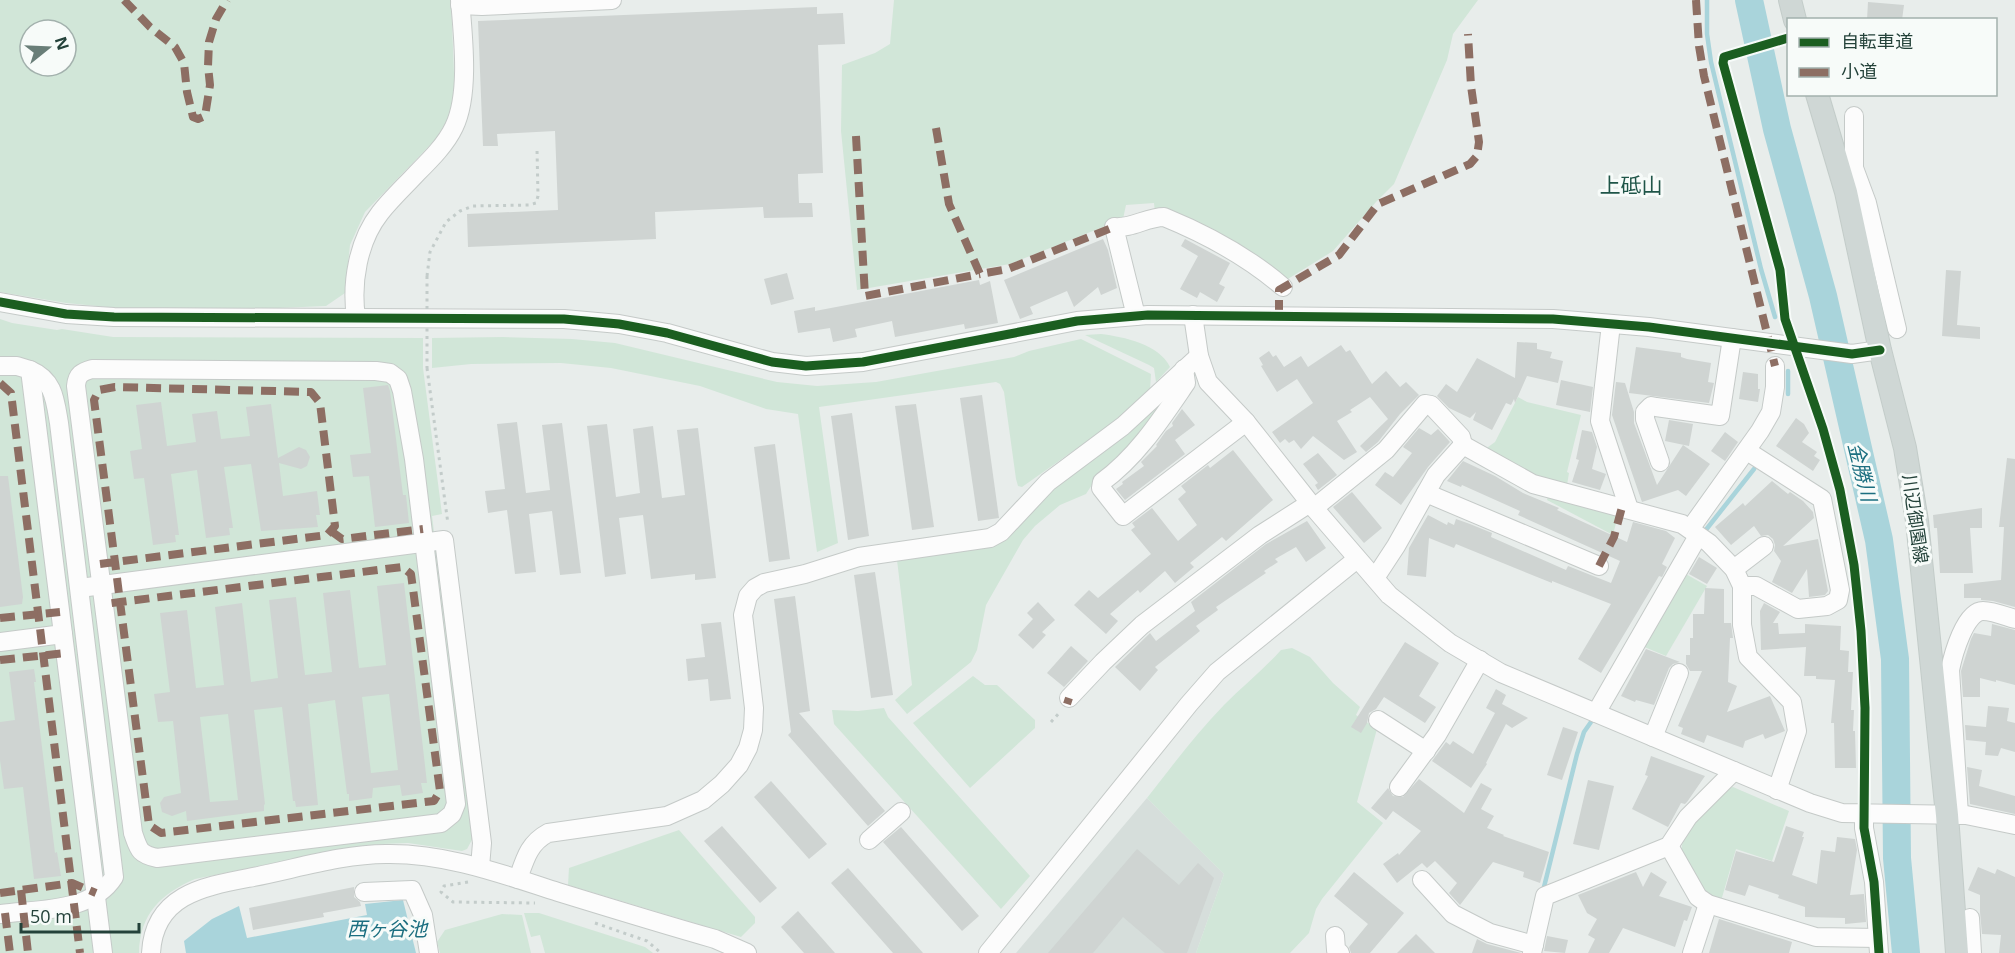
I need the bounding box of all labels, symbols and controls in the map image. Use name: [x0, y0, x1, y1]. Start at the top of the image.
north arrow: [18, 18, 78, 78]
legend: [1787, 18, 1997, 96]
text: 自転車道: [1841, 29, 1913, 53]
text: N: [50, 34, 75, 53]
text: 小道: [1841, 59, 1877, 83]
district label: 上砥山: [1600, 171, 1663, 199]
water label: 金勝川: [1842, 440, 1883, 506]
street label: 川辺御園線: [1898, 473, 1934, 565]
scale bar: [21, 896, 140, 934]
text: 50 m: [30, 904, 72, 928]
water label: 西ヶ谷池: [347, 915, 429, 942]

